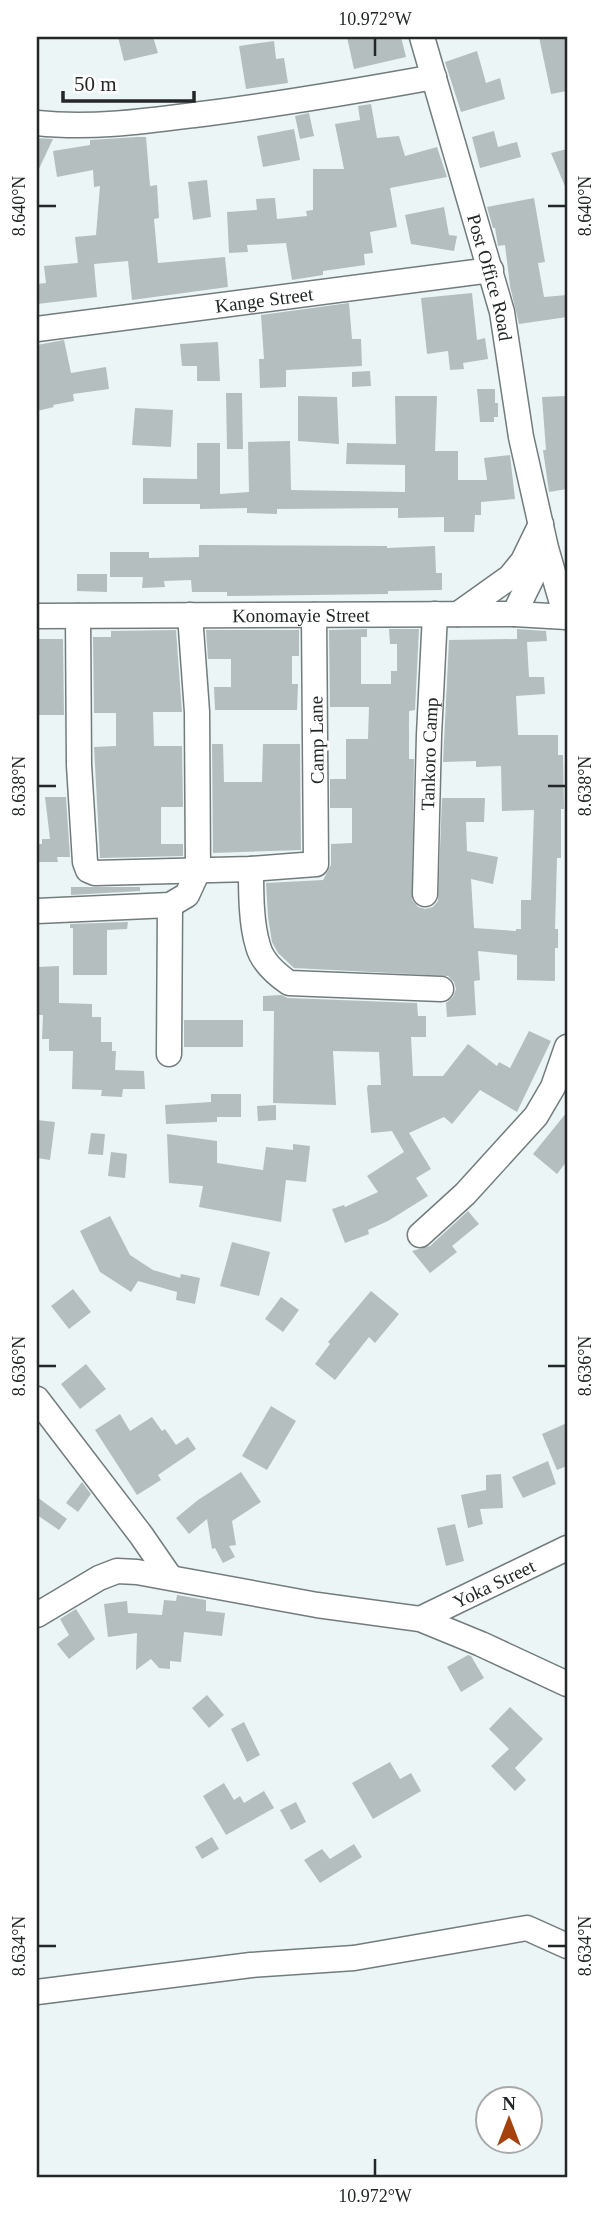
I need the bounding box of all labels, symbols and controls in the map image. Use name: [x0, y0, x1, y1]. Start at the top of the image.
text: 10.972°W: [338, 9, 412, 29]
scale bar: [63, 60, 194, 104]
text: 50 m: [74, 72, 117, 96]
text: 8.640°N: [9, 176, 29, 236]
text: 8.640°N: [575, 176, 595, 236]
street label: Post Office Road: [463, 212, 516, 343]
street label: Kange Street: [214, 283, 315, 317]
street label: Konomayie Street: [232, 605, 371, 626]
street label: Camp Lane: [305, 696, 328, 784]
street label: Tankoro Camp: [417, 697, 442, 811]
text: 8.638°N: [9, 756, 29, 816]
text: 8.638°N: [575, 756, 595, 816]
text: 8.636°N: [9, 1336, 29, 1396]
text: 8.636°N: [575, 1336, 595, 1396]
street label: Yoka Street: [450, 1555, 539, 1612]
text: 8.634°N: [9, 1916, 29, 1976]
text: 8.634°N: [575, 1916, 595, 1976]
north arrow: [475, 2086, 544, 2156]
text: N: [502, 2093, 516, 2114]
text: 10.972°W: [338, 2186, 412, 2206]

